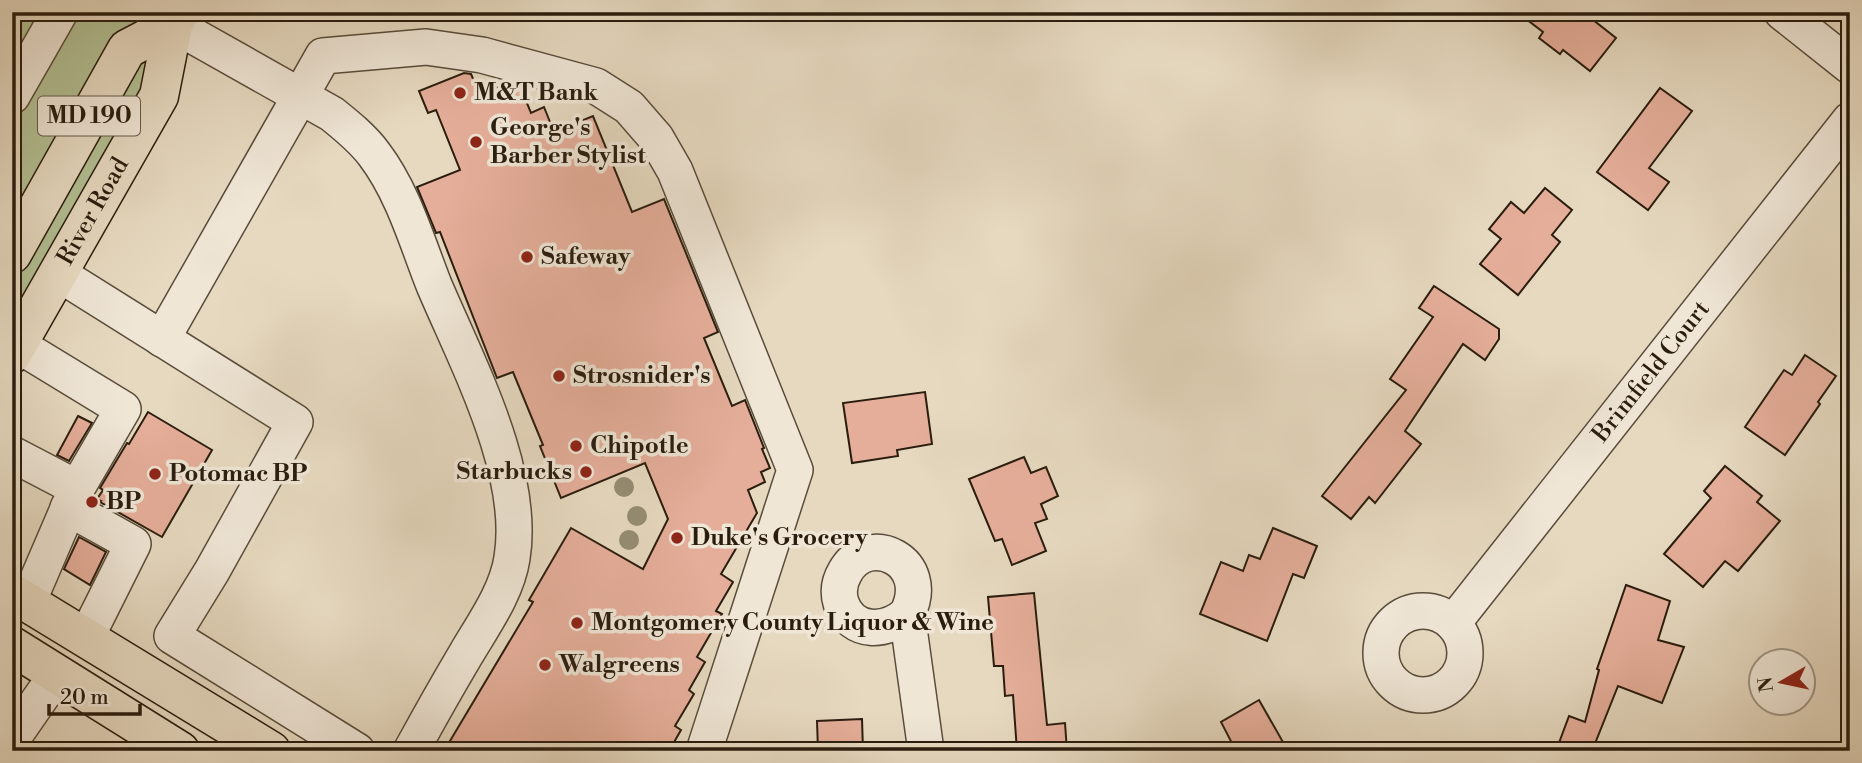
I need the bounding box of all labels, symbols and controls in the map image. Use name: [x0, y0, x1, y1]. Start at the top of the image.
place label: M&T Bank: [474, 78, 599, 108]
marker: M&T Bank: [452, 85, 468, 101]
road number: MD 190: [38, 97, 140, 136]
place label: George's Barber Stylist: [490, 113, 646, 171]
marker: George's Barber Stylist: [468, 134, 484, 150]
street label: River Road: [51, 152, 136, 271]
place label: Safeway: [541, 242, 631, 272]
marker: Safeway: [519, 249, 535, 265]
street label: Brimfield Court: [1585, 294, 1717, 450]
place label: Strosnider's: [573, 361, 711, 391]
marker: Strosnider's: [551, 368, 567, 384]
place label: Chipotle: [590, 431, 689, 461]
marker: Chipotle: [568, 438, 584, 454]
place label: Starbucks: [456, 457, 572, 487]
place label: Potomac BP: [169, 459, 307, 489]
marker: Starbucks: [578, 464, 594, 480]
marker: Potomac BP: [147, 466, 163, 482]
place label: BP: [106, 487, 141, 517]
marker: BP: [84, 494, 100, 510]
place label: Duke's Grocery: [691, 523, 869, 553]
marker: Duke's Grocery: [669, 530, 685, 546]
place label: Montgomery County Liquor & Wine: [591, 608, 994, 638]
marker: Montgomery County Liquor & Wine: [569, 615, 585, 631]
north arrow: [1746, 648, 1816, 718]
place label: Walgreens: [558, 650, 680, 680]
marker: Walgreens: [537, 657, 553, 673]
scale bar: [49, 672, 140, 716]
text: N: [1753, 675, 1779, 694]
text: 20 m: [60, 685, 109, 711]

